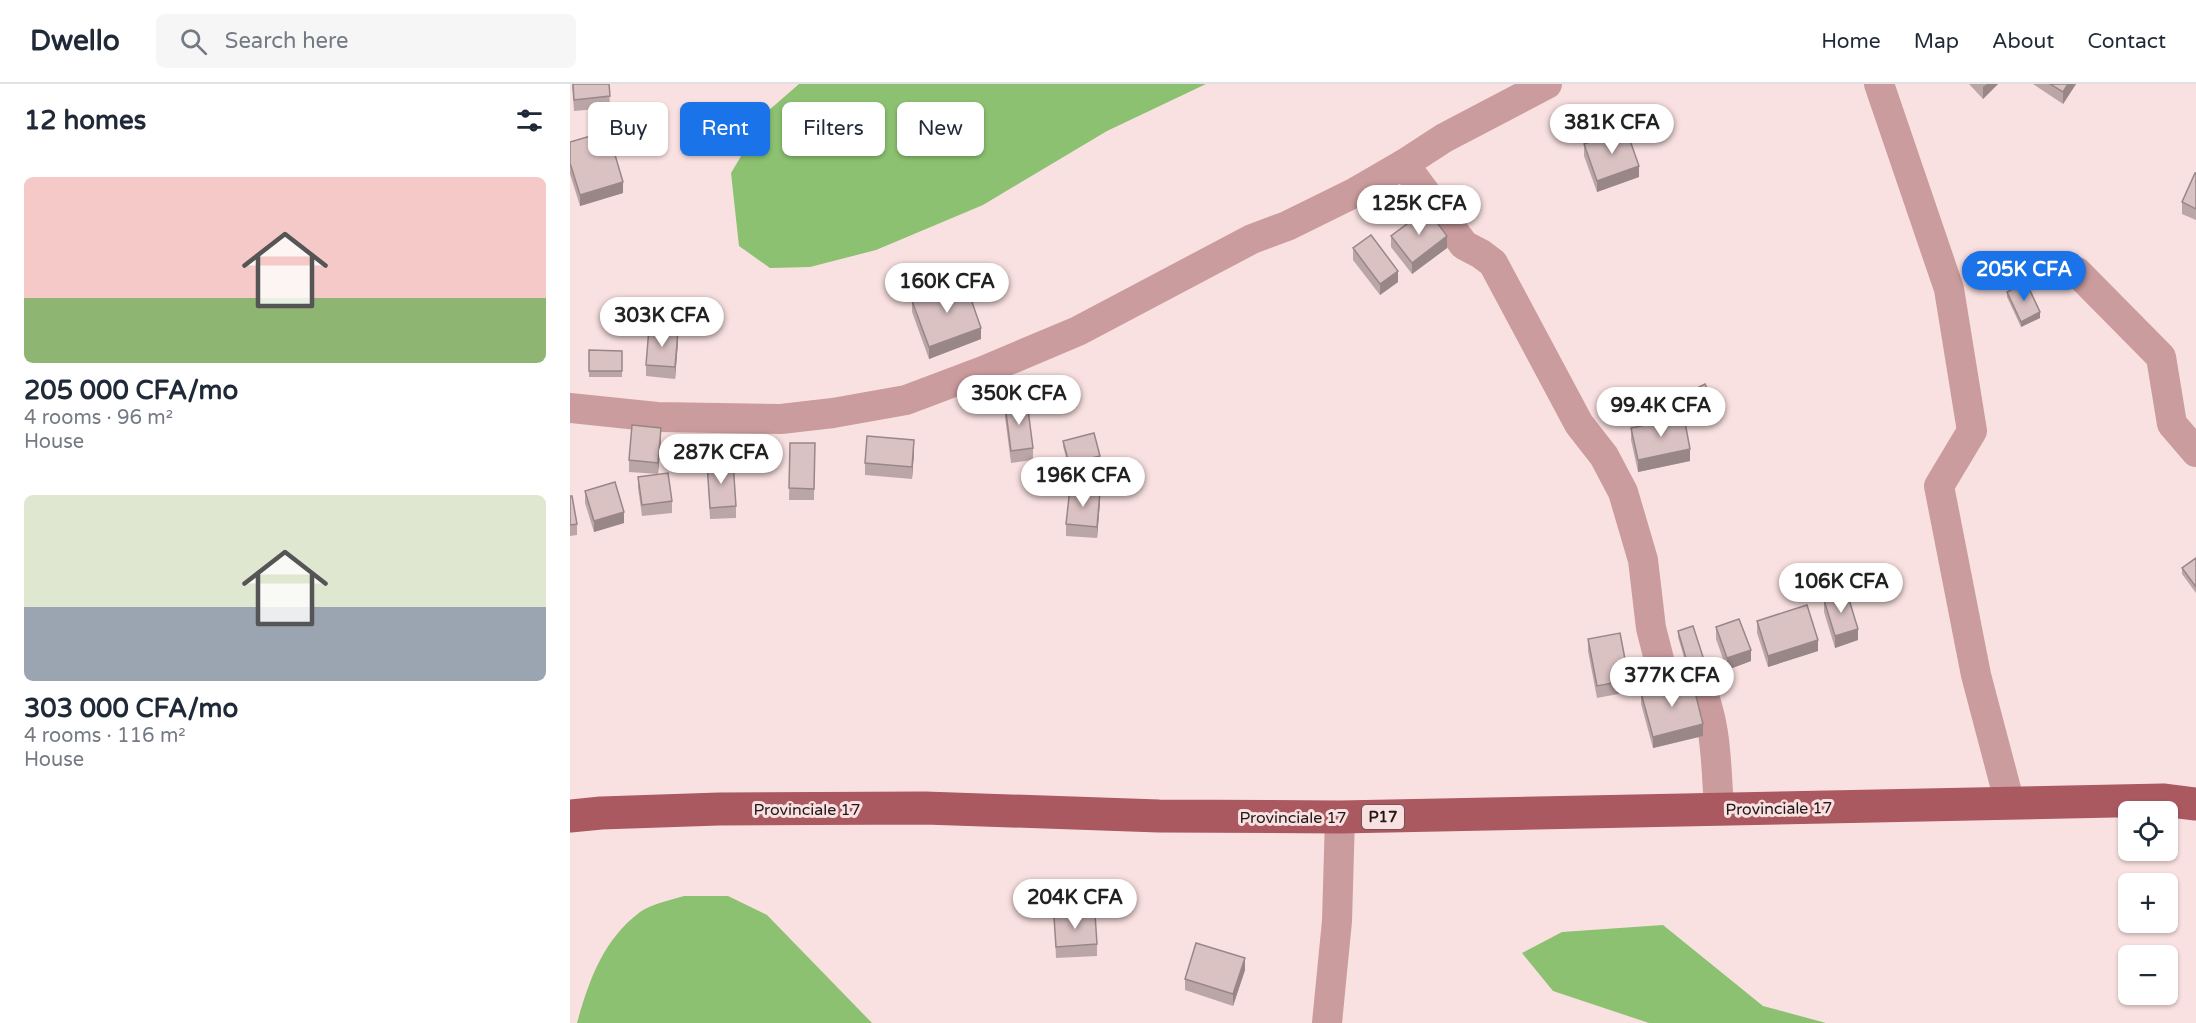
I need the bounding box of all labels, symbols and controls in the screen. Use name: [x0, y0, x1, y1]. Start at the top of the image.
search box: [156, 14, 576, 68]
text: Dwello: [30, 24, 120, 58]
icon: search: [177, 25, 210, 58]
text: Search here: [225, 28, 349, 54]
text: Home: [1821, 29, 1881, 54]
text: Map: [1914, 29, 1959, 54]
text: About: [1992, 29, 2054, 54]
text: Contact: [2087, 29, 2166, 54]
chip: Buy: [588, 102, 668, 156]
chip: Rent: [680, 102, 770, 156]
chip: Filters: [782, 102, 885, 156]
chip: New: [897, 102, 984, 156]
icon: filters: [513, 104, 546, 137]
pin: 381K CFA: [1550, 104, 1674, 155]
text: 12 homes: [24, 105, 146, 136]
text: 381K CFA: [1564, 111, 1660, 135]
pin: 125K CFA: [1357, 185, 1481, 236]
text: 125K CFA: [1371, 192, 1467, 216]
icon: home: [231, 216, 339, 324]
pin: 205K CFA: [1962, 251, 2086, 302]
text: 205K CFA: [1976, 258, 2072, 282]
pin: 160K CFA: [885, 263, 1009, 314]
text: 160K CFA: [899, 270, 995, 294]
pin: 303K CFA: [600, 297, 724, 348]
text: 303K CFA: [614, 304, 710, 328]
text: 205 000 CFA/mo: [24, 375, 238, 406]
pin: 350K CFA: [957, 375, 1081, 426]
text: 350K CFA: [971, 382, 1067, 406]
pin: 99.4K CFA: [1592, 387, 1730, 438]
text: 99.4K CFA: [1610, 394, 1712, 418]
text: 4 rooms · 96 m²: [24, 406, 173, 430]
text: House: [24, 430, 84, 454]
pin: 287K CFA: [659, 434, 783, 485]
text: 287K CFA: [673, 441, 769, 465]
pin: 196K CFA: [1021, 457, 1145, 508]
text: 196K CFA: [1035, 464, 1131, 488]
icon: home: [231, 534, 339, 642]
pin: 106K CFA: [1779, 563, 1903, 614]
text: 106K CFA: [1793, 570, 1889, 594]
pin: 377K CFA: [1610, 657, 1734, 708]
text: 377K CFA: [1624, 664, 1720, 688]
text: 303 000 CFA/mo: [24, 693, 238, 724]
text: 4 rooms · 116 m²: [24, 724, 186, 748]
text: House: [24, 748, 84, 772]
street label: Provinciale 17: [1725, 798, 1833, 820]
street label: Provinciale 17: [753, 800, 861, 820]
map controls: [2118, 801, 2178, 1005]
button: locate: [2118, 801, 2178, 861]
road number: P17: [1362, 805, 1404, 829]
street label: Provinciale 17: [1239, 808, 1347, 828]
button: +: [2118, 873, 2178, 933]
pin: 204K CFA: [1013, 879, 1137, 930]
text: 204K CFA: [1027, 886, 1123, 910]
button: −: [2118, 945, 2178, 1005]

